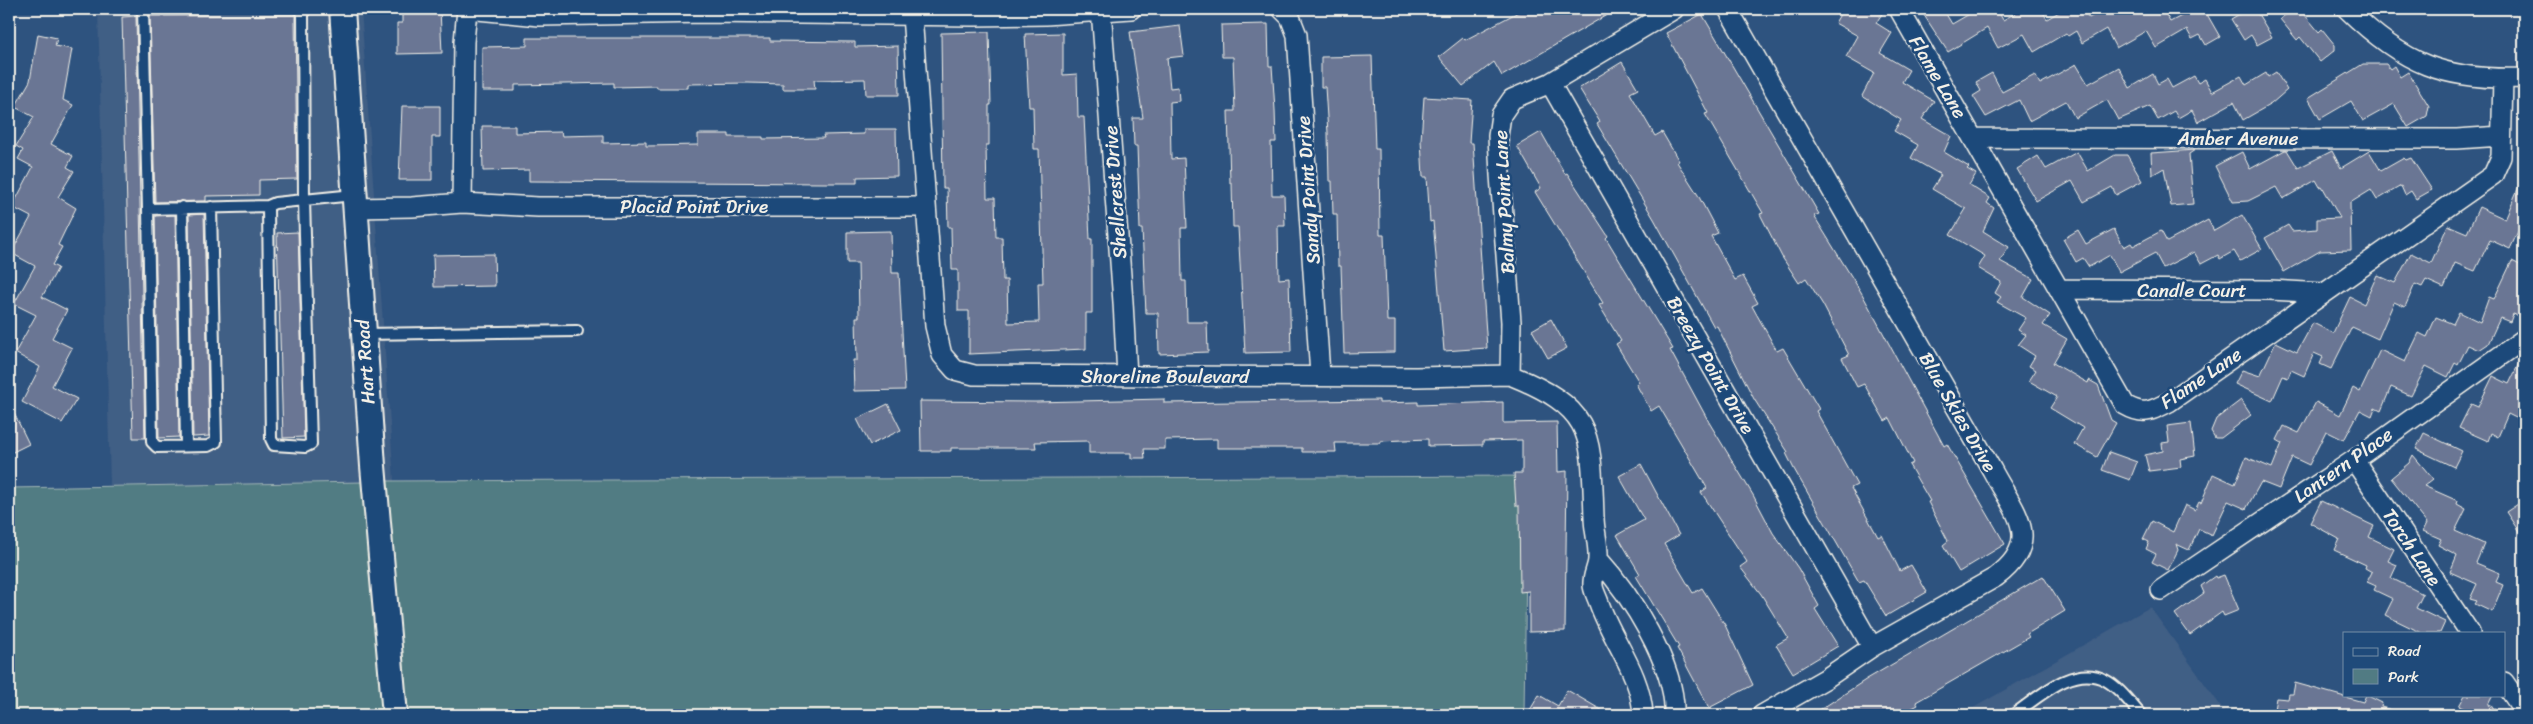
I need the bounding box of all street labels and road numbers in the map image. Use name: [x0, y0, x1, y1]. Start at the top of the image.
street label: Flame Lane: [1900, 29, 1976, 126]
street label: Sandy Point Drive: [1286, 114, 1330, 265]
street label: Amber Avenue: [2177, 122, 2299, 155]
street label: Shellcrest Drive: [1094, 124, 1136, 260]
street label: Balmy Point Lane: [1484, 129, 1524, 275]
street label: Placid Point Drive: [620, 190, 768, 223]
street label: Candle Court: [2137, 274, 2247, 307]
street label: Breezy Point Drive: [1658, 290, 1764, 440]
street label: Hart Road: [345, 317, 384, 405]
street label: Flame Lane: [2153, 338, 2249, 418]
street label: Blue Skies Drive: [1910, 346, 2006, 478]
street label: Shoreline Boulevard: [1081, 360, 1250, 393]
street label: Lantern Place: [2286, 418, 2400, 512]
street label: Torch Lane: [2374, 501, 2450, 593]

